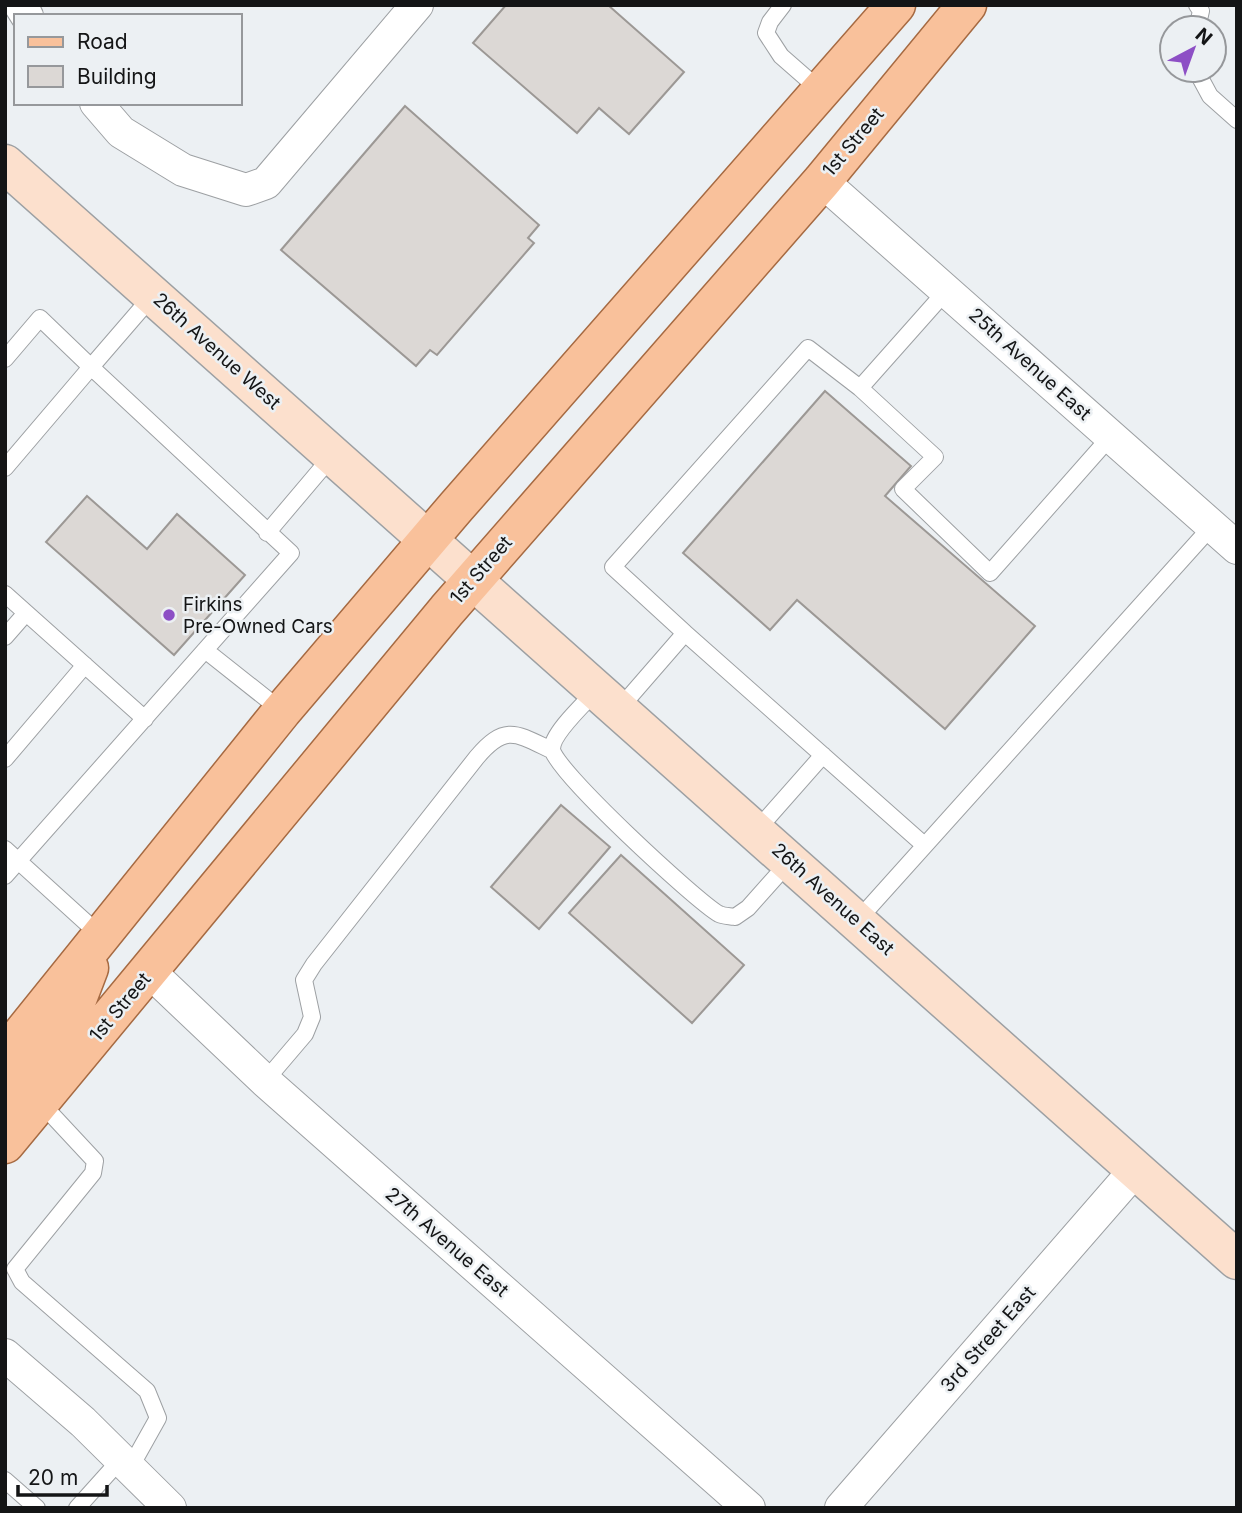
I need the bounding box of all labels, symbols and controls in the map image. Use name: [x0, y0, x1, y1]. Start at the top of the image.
legend: [14, 14, 242, 105]
north arrow: [1158, 14, 1228, 84]
text: N: [1191, 23, 1217, 50]
text: Road: [77, 29, 128, 54]
text: Building: [77, 64, 157, 89]
street label: 1st Street: [818, 103, 888, 181]
street label: 26th Avenue West: [149, 288, 285, 414]
street label: 25th Avenue East: [964, 303, 1096, 425]
street label: 1st Street: [445, 531, 517, 609]
place label: Firkins Pre-Owned Cars: [183, 593, 333, 638]
marker: Firkins Pre-Owned Cars: [161, 607, 177, 623]
street label: 26th Avenue East: [767, 838, 899, 960]
street label: 1st Street: [85, 968, 155, 1046]
street label: 27th Avenue East: [381, 1182, 513, 1302]
street label: 3rd Street East: [936, 1281, 1040, 1397]
scale bar: [18, 1454, 107, 1498]
text: 20 m: [28, 1465, 78, 1490]

